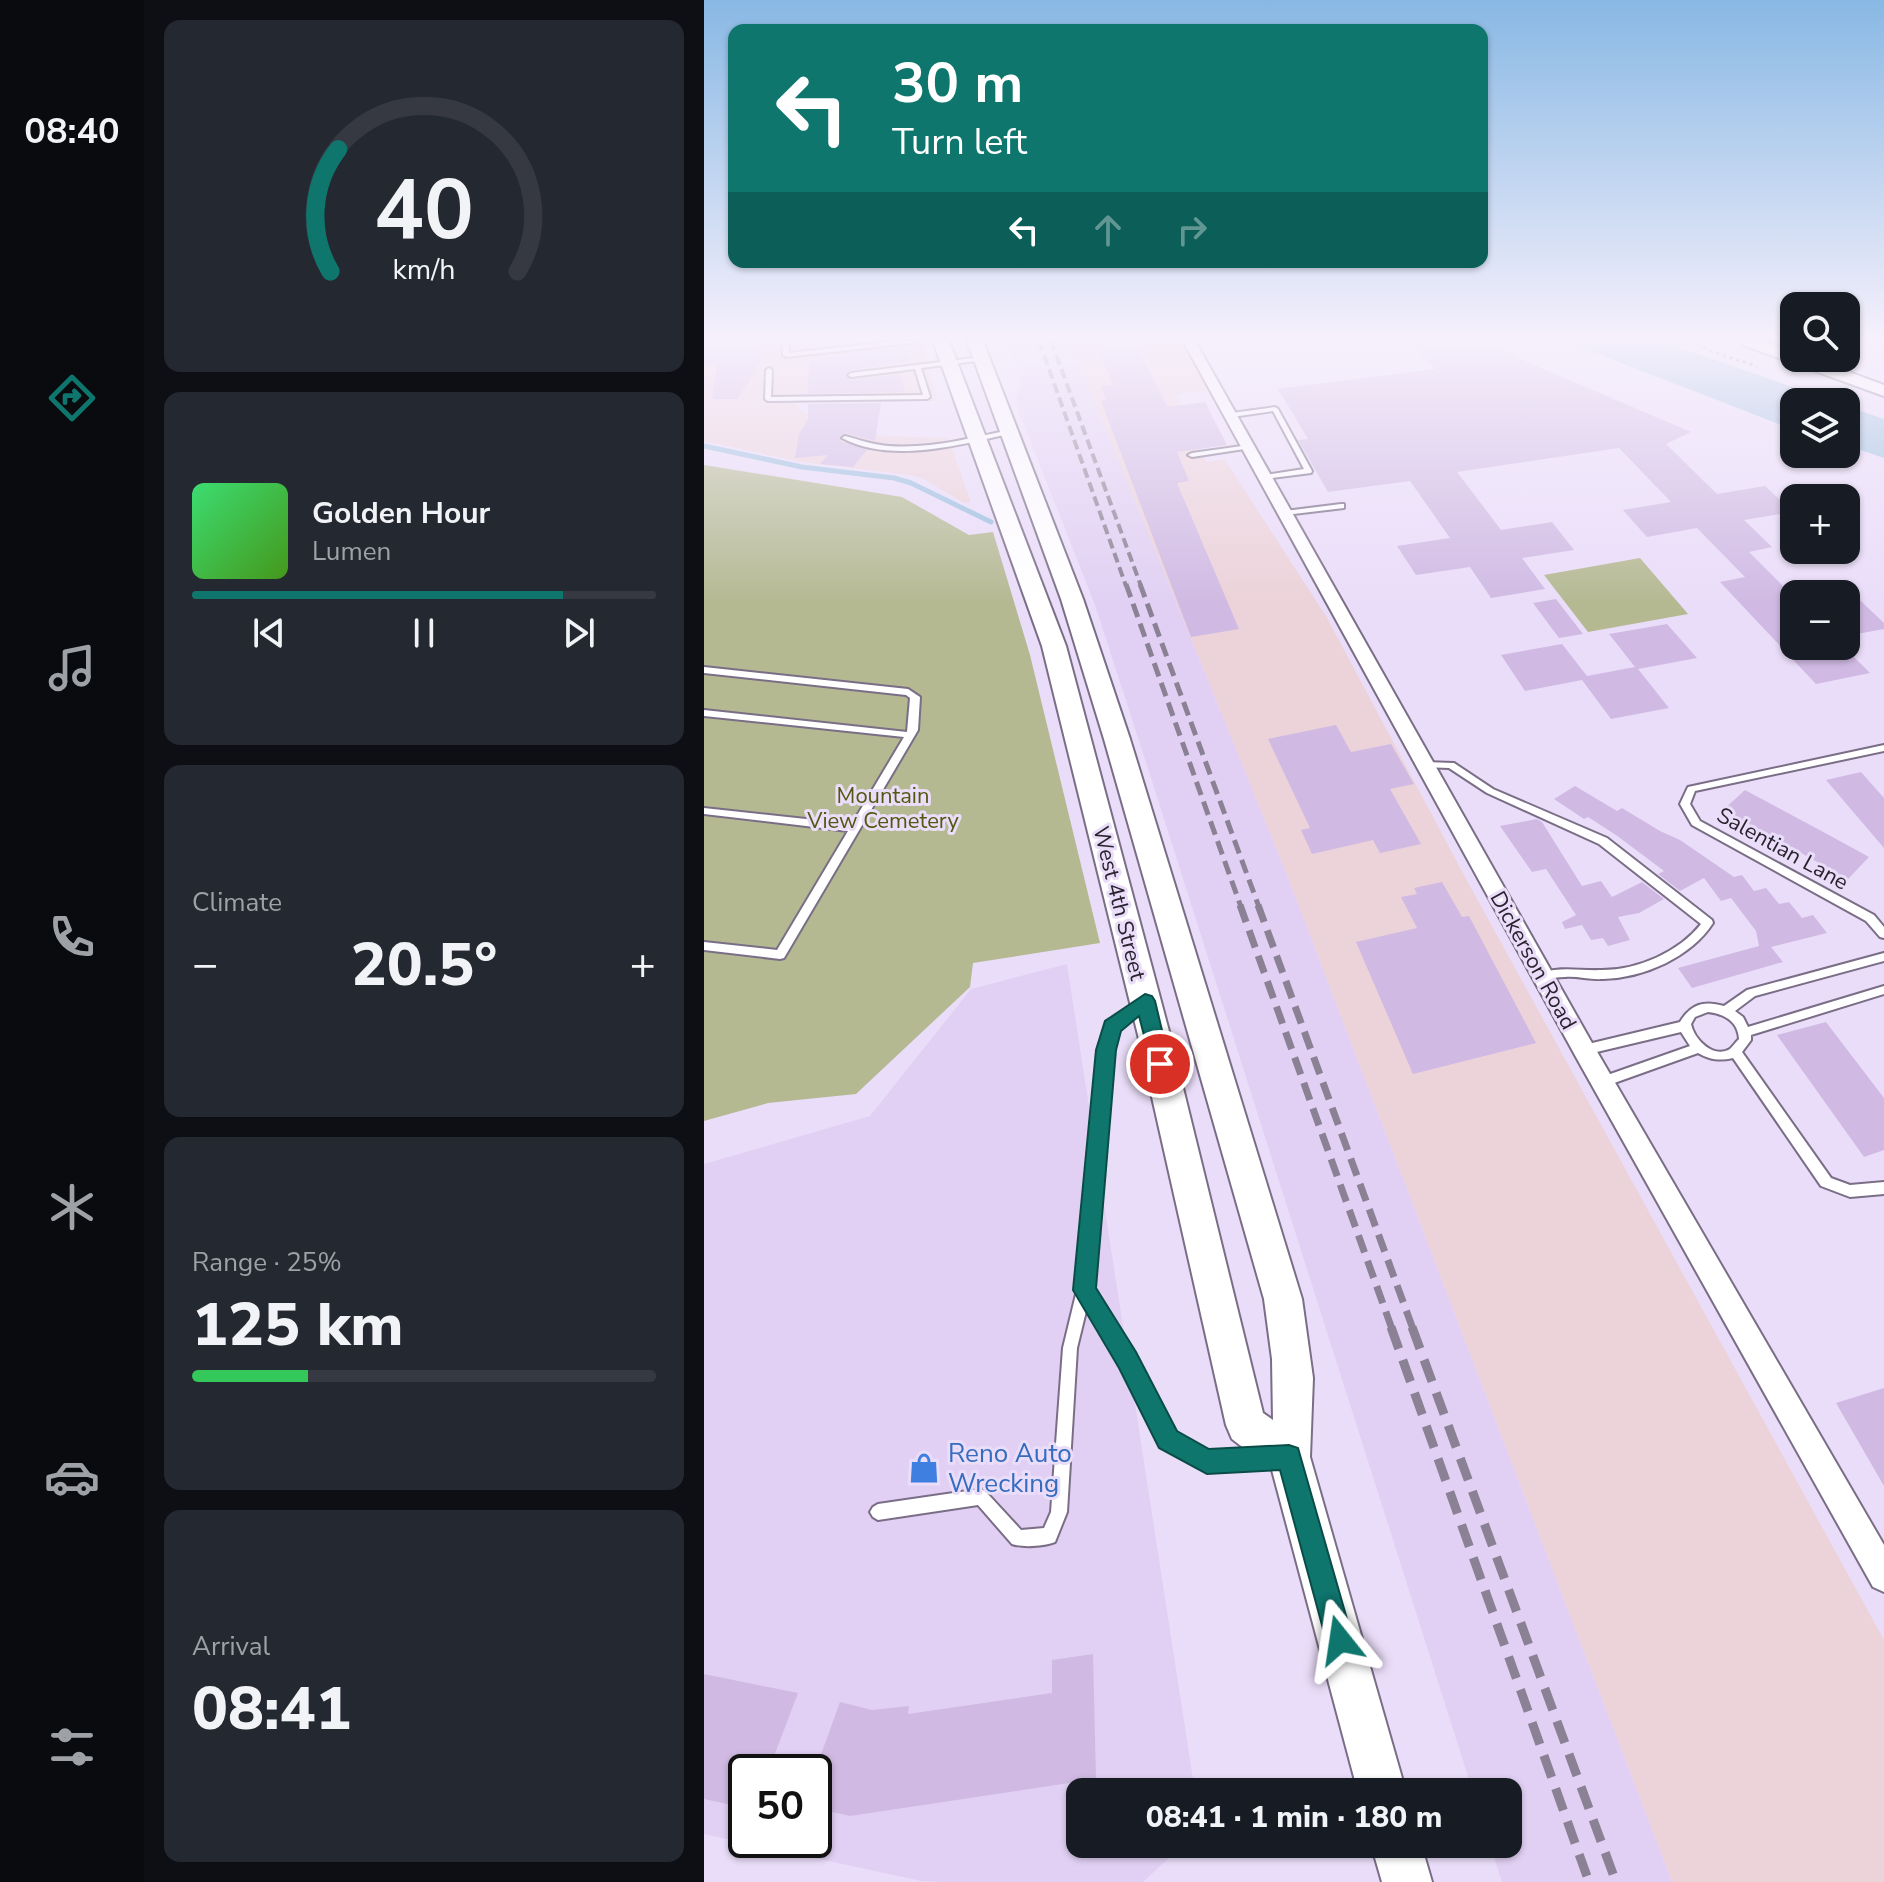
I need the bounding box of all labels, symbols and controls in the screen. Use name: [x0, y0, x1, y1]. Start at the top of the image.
text: 30 m: [892, 45, 1023, 122]
icon: left: [760, 56, 864, 160]
text: 08:40: [24, 107, 120, 156]
text: Turn left: [892, 118, 1027, 167]
text: 40: [374, 154, 474, 267]
icon: left: [1002, 208, 1046, 252]
icon: ahead: [1086, 208, 1130, 252]
icon: right: [1170, 208, 1214, 252]
text: km/h: [393, 250, 455, 289]
map controls: [1780, 292, 1860, 660]
button: search: [1780, 292, 1860, 372]
icon: directions: [44, 370, 100, 426]
button: layers: [1780, 388, 1860, 468]
button: +: [1780, 484, 1860, 564]
text: Golden Hour: [312, 493, 490, 534]
text: Lumen: [312, 534, 391, 569]
button: −: [1780, 580, 1860, 660]
icon: previous: [247, 611, 291, 655]
icon: pause: [402, 611, 446, 655]
icon: next: [557, 611, 601, 655]
icon: music: [44, 640, 100, 696]
park label: Mountain View Cemetery: [806, 781, 959, 836]
street label: Salentian Lane: [1711, 800, 1854, 897]
street label: West 4th Street: [1085, 823, 1153, 984]
text: Climate: [192, 885, 282, 920]
street label: Dickerson Road: [1483, 886, 1584, 1035]
icon: phone: [44, 909, 100, 965]
text: 20.5°: [351, 924, 497, 1006]
text: −: [192, 935, 218, 995]
text: +: [630, 935, 656, 995]
pin: [1126, 1030, 1194, 1098]
icon: arrive: [1138, 1042, 1182, 1086]
icon: climate: [44, 1179, 100, 1235]
text: Range · 25%: [192, 1245, 342, 1280]
text: 125 km: [192, 1284, 404, 1366]
place label: Reno Auto Wrecking: [948, 1436, 1072, 1501]
icon: car: [44, 1449, 100, 1505]
shop icon: Reno Auto Wrecking: [907, 1451, 941, 1485]
position arrow: [1298, 1598, 1382, 1682]
text: Arrival: [192, 1629, 270, 1664]
text: 08:41: [192, 1668, 352, 1750]
icon: filters: [44, 1719, 100, 1775]
speed limit sign: 50: [728, 1754, 832, 1858]
text: 08:41 · 1 min · 180 m: [1146, 1797, 1442, 1838]

